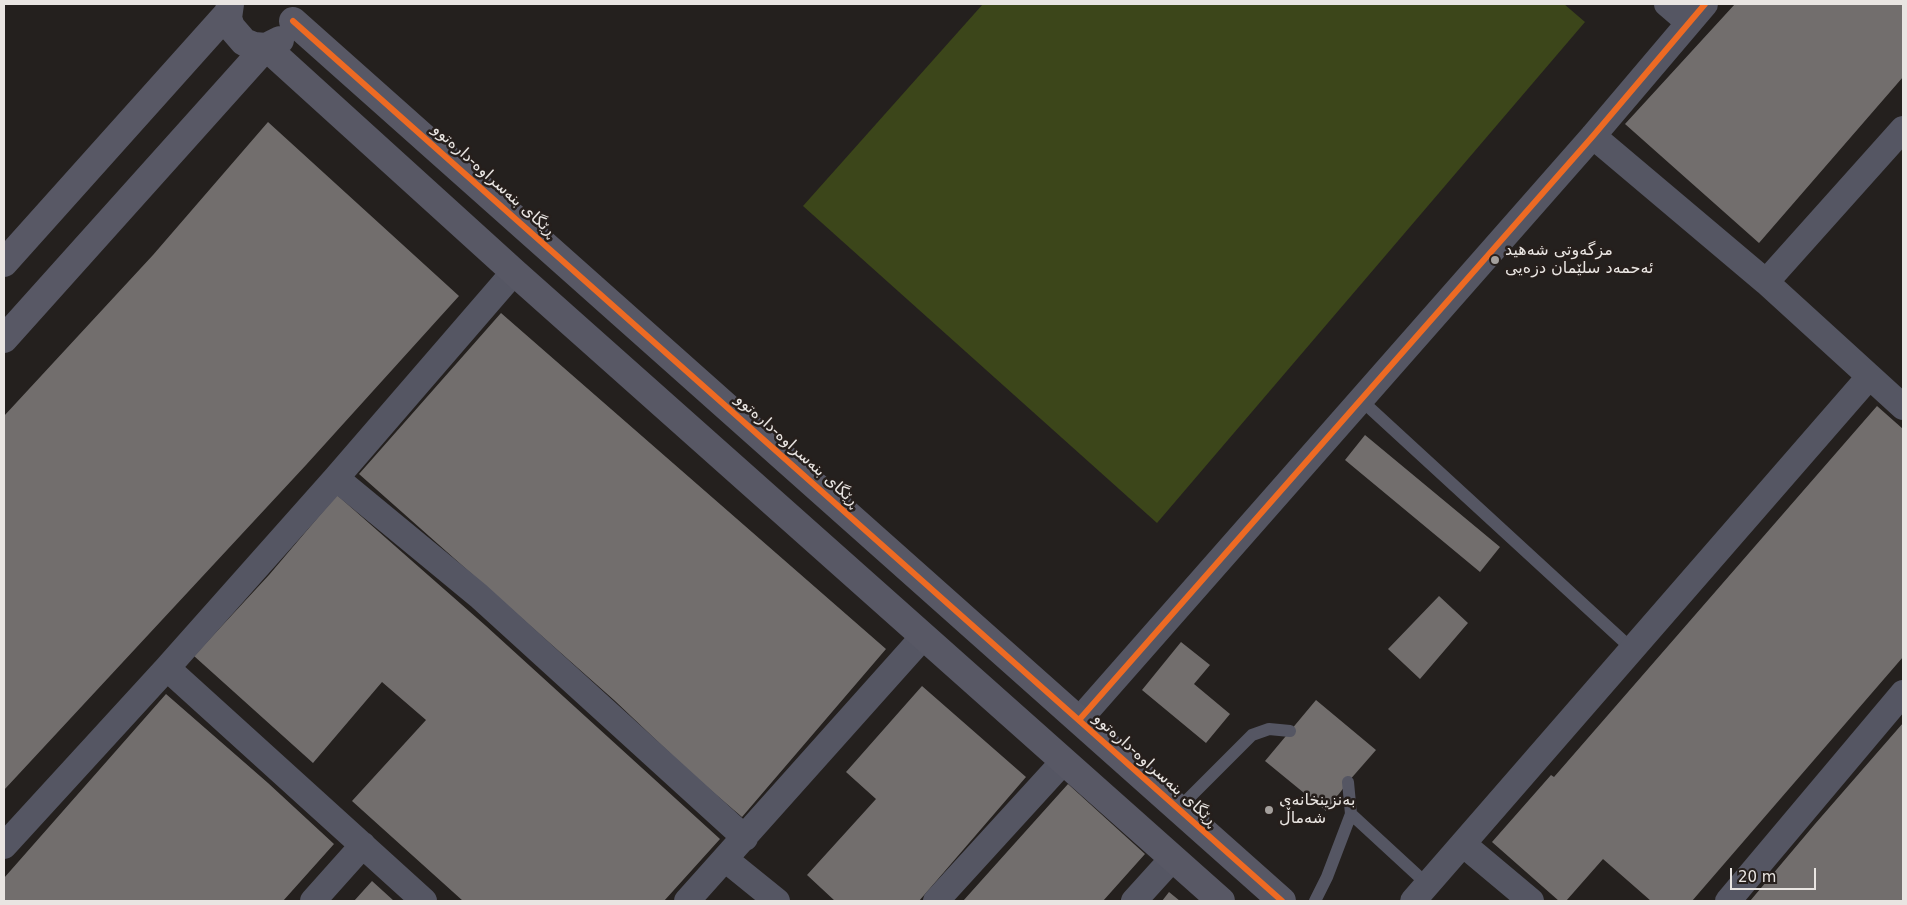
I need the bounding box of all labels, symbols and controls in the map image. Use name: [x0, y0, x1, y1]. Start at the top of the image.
street label: ڕێگای بنەسراوە-دارەتوو: [428, 120, 560, 242]
place label: مزگەوتی شەهید ئەحمەد سلێمان دزەیی: [1505, 241, 1653, 279]
marker: مزگەوتی شەهید ئەحمەد سلێمان دزەیی: [1489, 254, 1501, 266]
street label: ڕێگای بنەسراوە-دارەتوو: [731, 390, 863, 512]
street label: ڕێگای بنەسراوە-دارەتوو: [1089, 709, 1221, 831]
place label: بەنزینخانەی شەماڵ: [1279, 791, 1355, 829]
marker: بەنزینخانەی شەماڵ: [1263, 804, 1275, 816]
scale bar: [1732, 858, 1818, 890]
text: 20 m: [1738, 868, 1776, 886]

